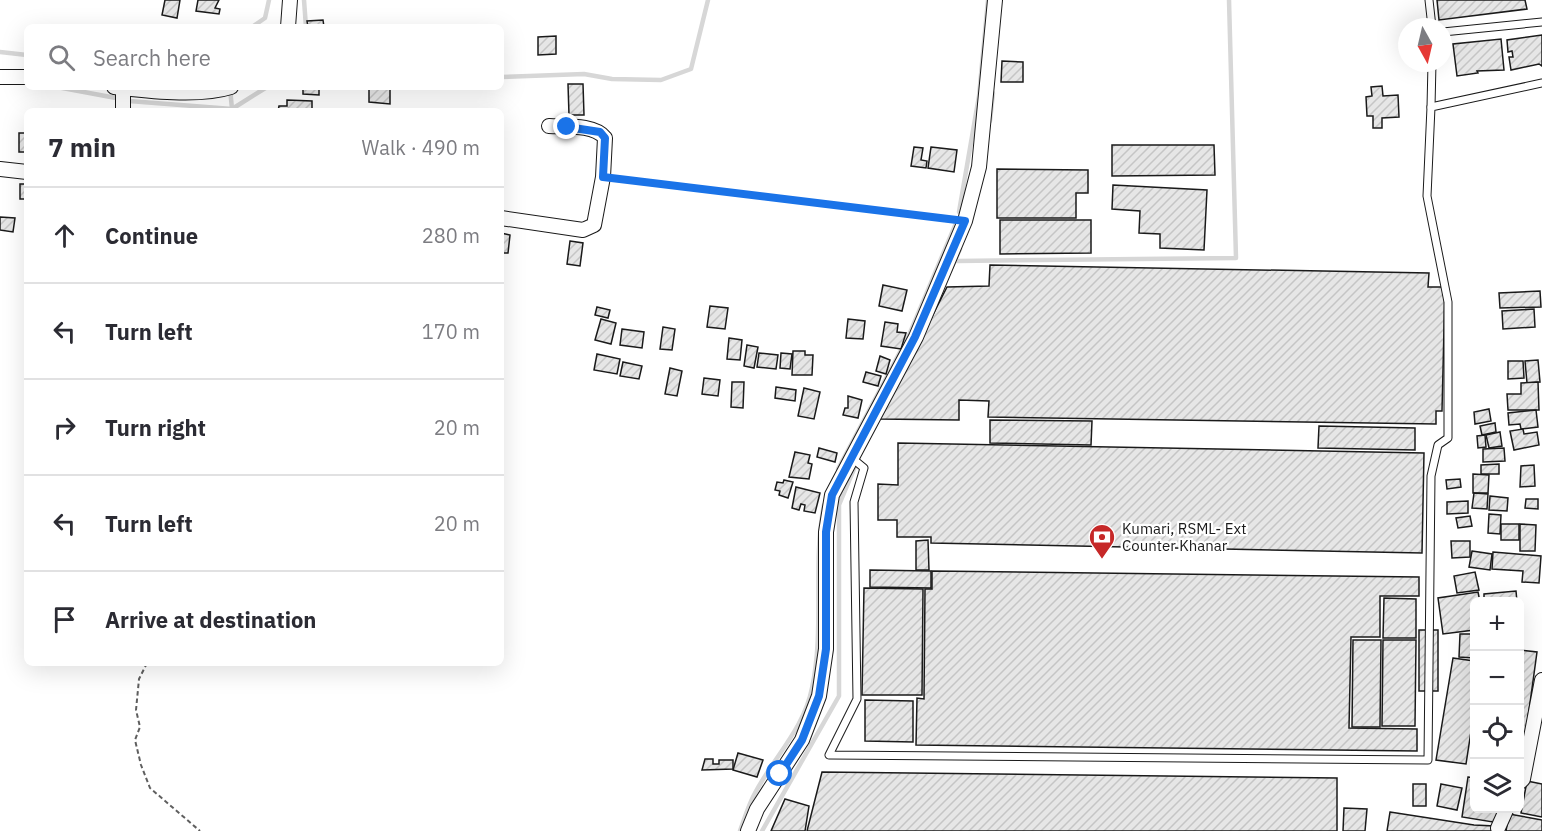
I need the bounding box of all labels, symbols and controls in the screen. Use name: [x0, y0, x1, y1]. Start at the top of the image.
north arrow: [1398, 18, 1452, 72]
search box: [24, 24, 504, 90]
icon: search: [45, 41, 78, 74]
text: Search here: [93, 43, 211, 72]
route end: [553, 113, 579, 139]
text: 7 min: [48, 130, 116, 164]
text: Walk · 490 m: [362, 134, 480, 161]
icon: ahead: [48, 219, 81, 252]
text: Continue: [105, 221, 198, 250]
text: 280 m: [422, 222, 480, 249]
icon: left: [48, 315, 81, 348]
text: Turn left: [105, 317, 193, 346]
text: 170 m: [422, 318, 480, 345]
icon: right: [48, 411, 81, 444]
text: Turn right: [105, 413, 206, 442]
text: 20 m: [434, 414, 480, 441]
icon: left: [48, 507, 81, 540]
text: Turn left: [105, 509, 193, 538]
text: 20 m: [434, 510, 480, 537]
place label: Kumari, RSML- Ext Counter Khanar: [1122, 519, 1246, 555]
bank icon: Kumari, RSML- Ext Counter Khanar: [1087, 522, 1117, 560]
map controls: [1470, 597, 1524, 813]
button: +: [1470, 597, 1524, 651]
icon: arrive: [48, 603, 81, 636]
text: Arrive at destination: [105, 605, 316, 634]
button: −: [1470, 651, 1524, 705]
button: locate: [1470, 705, 1524, 759]
button: layers: [1470, 759, 1524, 813]
route start: [766, 760, 792, 786]

